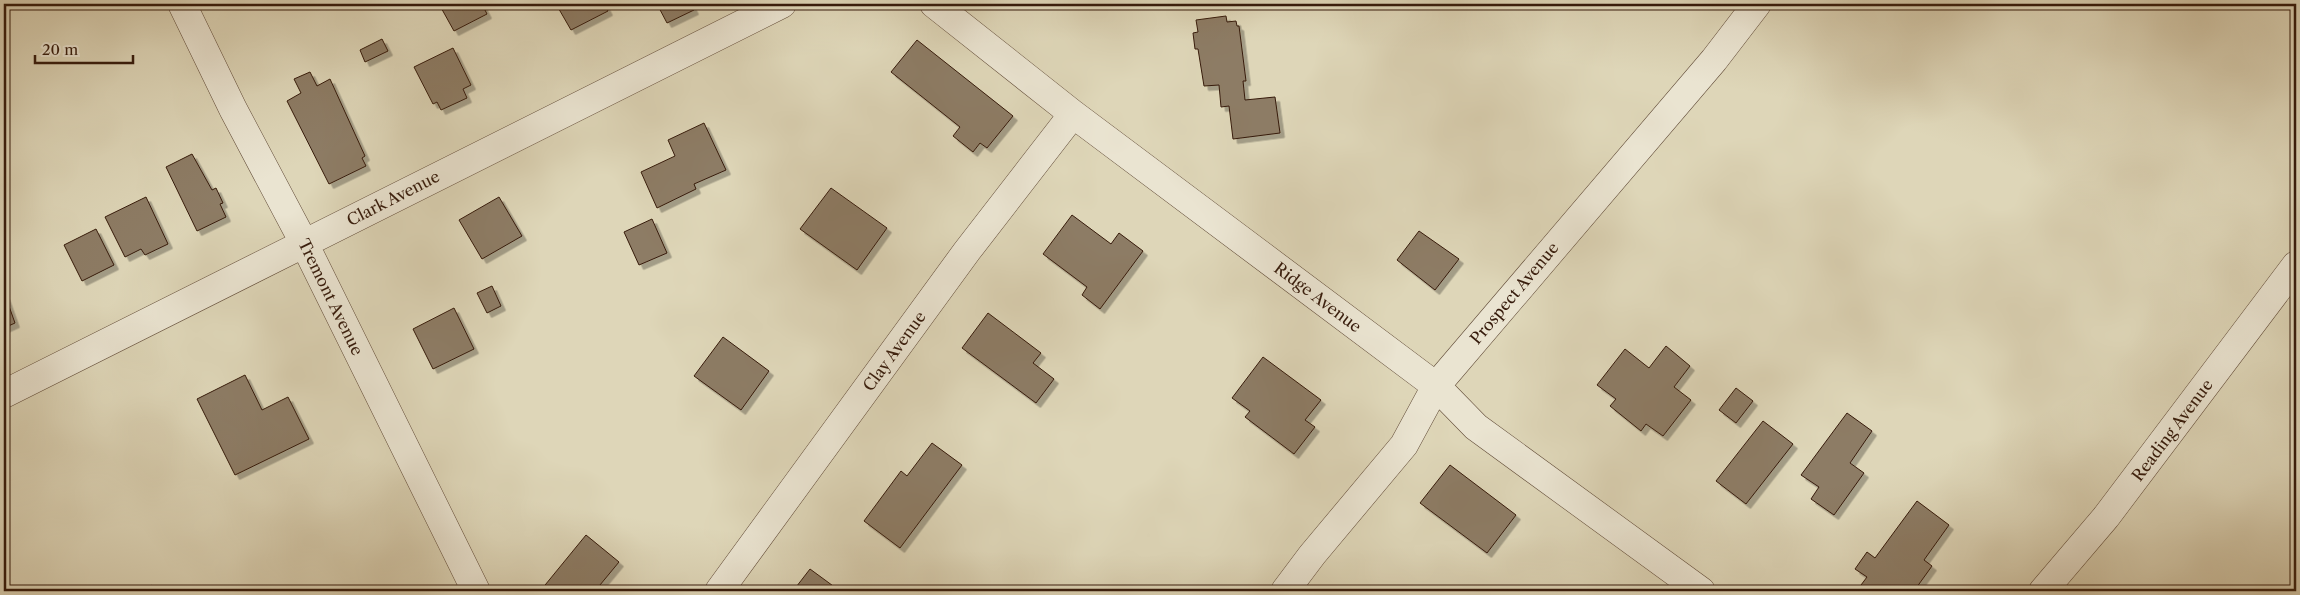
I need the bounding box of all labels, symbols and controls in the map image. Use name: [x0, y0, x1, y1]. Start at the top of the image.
scale bar: [35, 32, 132, 64]
text: 20 m: [42, 40, 78, 59]
street label: Clark Avenue: [343, 166, 443, 230]
street label: Tremont Avenue: [294, 235, 368, 359]
street label: Prospect Avenue: [1465, 238, 1563, 348]
street label: Ridge Avenue: [1270, 258, 1366, 336]
street label: Clay Avenue: [858, 307, 930, 395]
street label: Reading Avenue: [2127, 375, 2217, 485]

